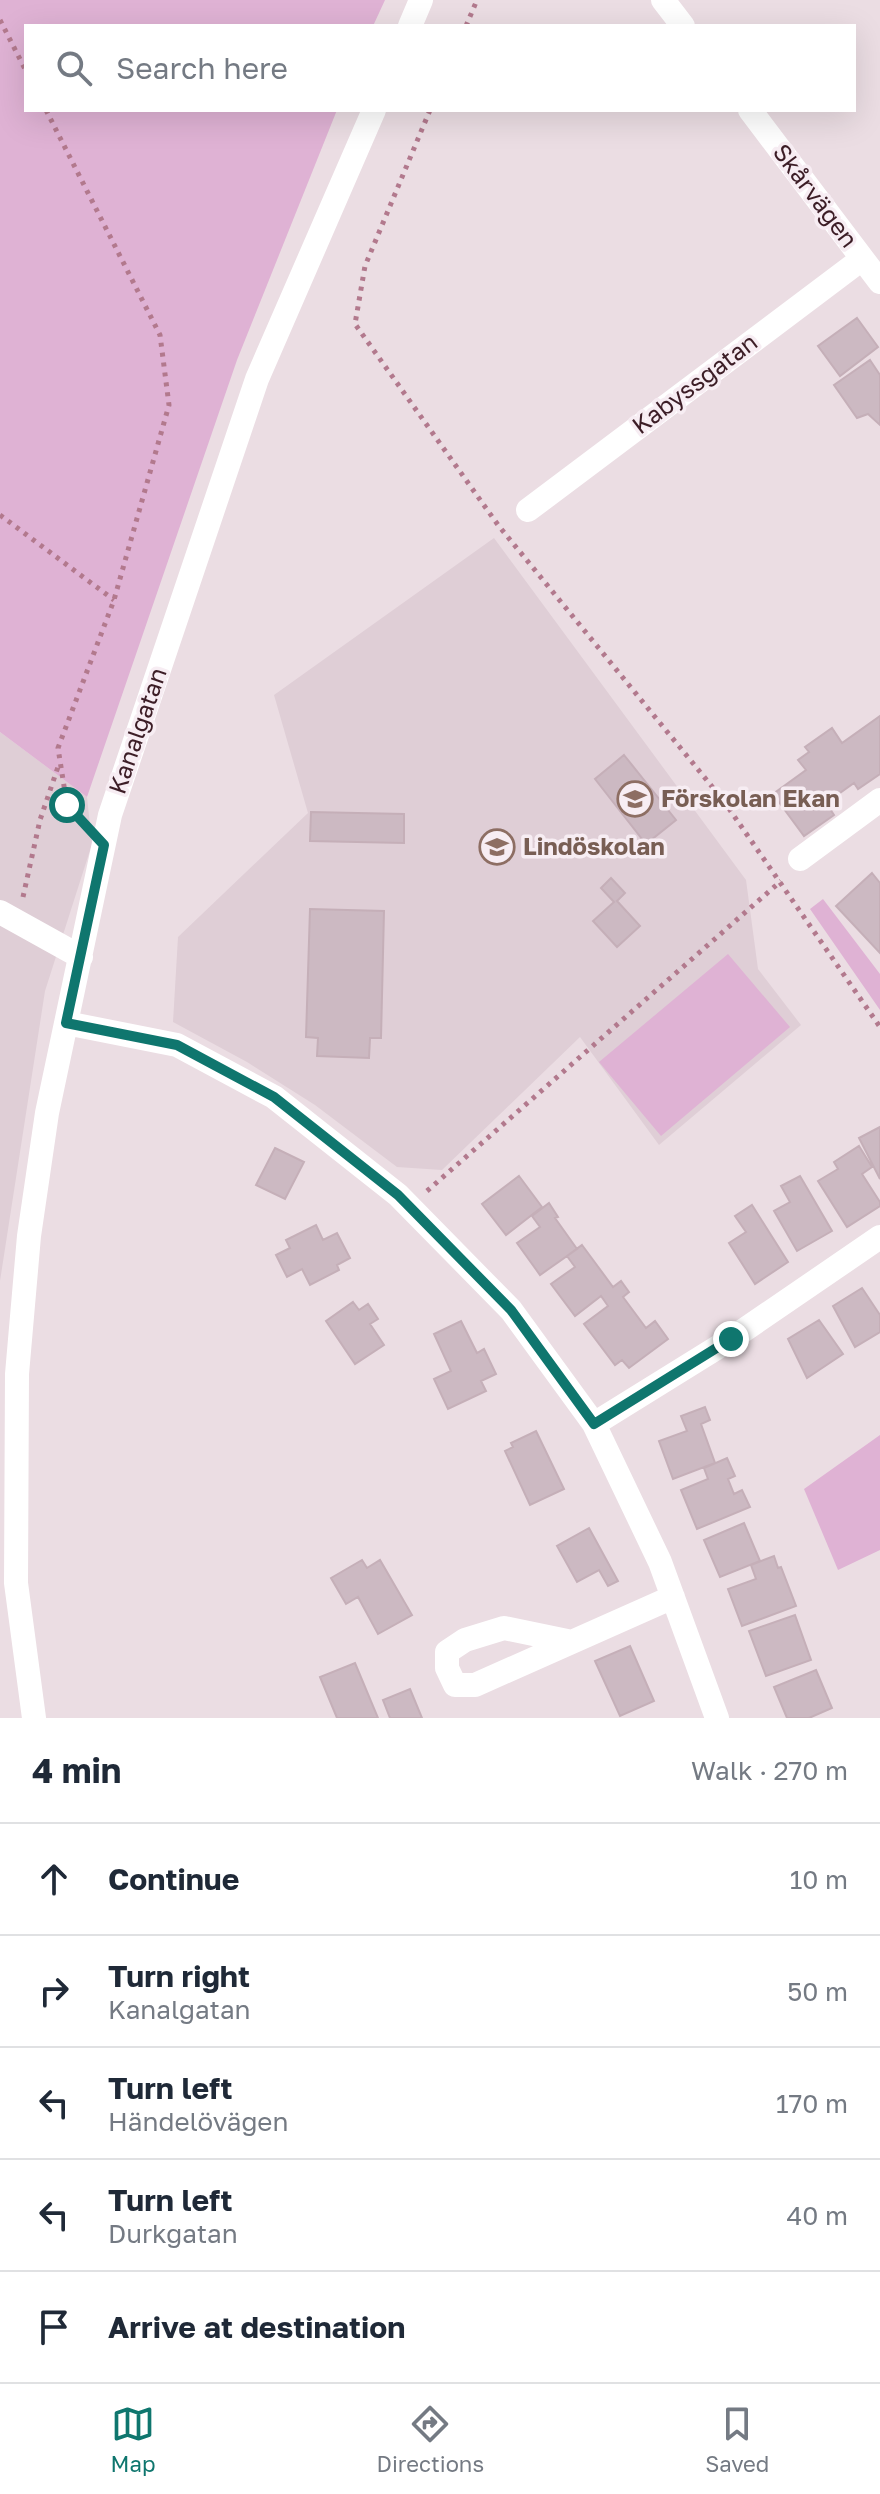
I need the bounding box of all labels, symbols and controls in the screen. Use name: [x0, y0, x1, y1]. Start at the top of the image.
search box: [24, 24, 856, 112]
icon: search: [52, 46, 96, 90]
text: Search here: [116, 50, 288, 86]
street label: Skårvägen: [768, 138, 865, 253]
street label: Kabyssgatan: [626, 326, 762, 439]
street label: Kanalgatan: [101, 664, 172, 797]
school or university icon: Förskolan Ekan: [616, 780, 654, 818]
place label: Förskolan Ekan: [661, 783, 840, 812]
route start: [49, 787, 85, 823]
school or university icon: Lindöskolan: [478, 828, 516, 866]
place label: Lindöskolan: [523, 831, 665, 860]
route end: [713, 1321, 749, 1357]
text: 4 min: [32, 1750, 121, 1790]
text: Walk · 270 m: [691, 1755, 848, 1786]
icon: ahead: [32, 1857, 76, 1901]
text: Continue: [108, 1861, 239, 1897]
text: 10 m: [790, 1864, 848, 1895]
text: Turn right: [108, 1958, 250, 1994]
icon: right: [32, 1969, 76, 2013]
text: 50 m: [787, 1976, 848, 2007]
text: Kanalgatan: [108, 1994, 251, 2025]
text: Turn left: [108, 2070, 233, 2106]
icon: left: [32, 2081, 76, 2125]
text: 170 m: [776, 2088, 848, 2119]
text: Händelövägen: [108, 2106, 288, 2137]
text: Turn left: [108, 2182, 233, 2218]
icon: left: [32, 2193, 76, 2237]
text: 40 m: [787, 2200, 848, 2231]
text: Durkgatan: [108, 2218, 238, 2249]
icon: arrive: [32, 2305, 76, 2349]
text: Arrive at destination: [108, 2309, 405, 2345]
tab: Map: [111, 2402, 155, 2477]
tab: Directions: [377, 2402, 484, 2477]
tab: Saved: [705, 2402, 769, 2477]

